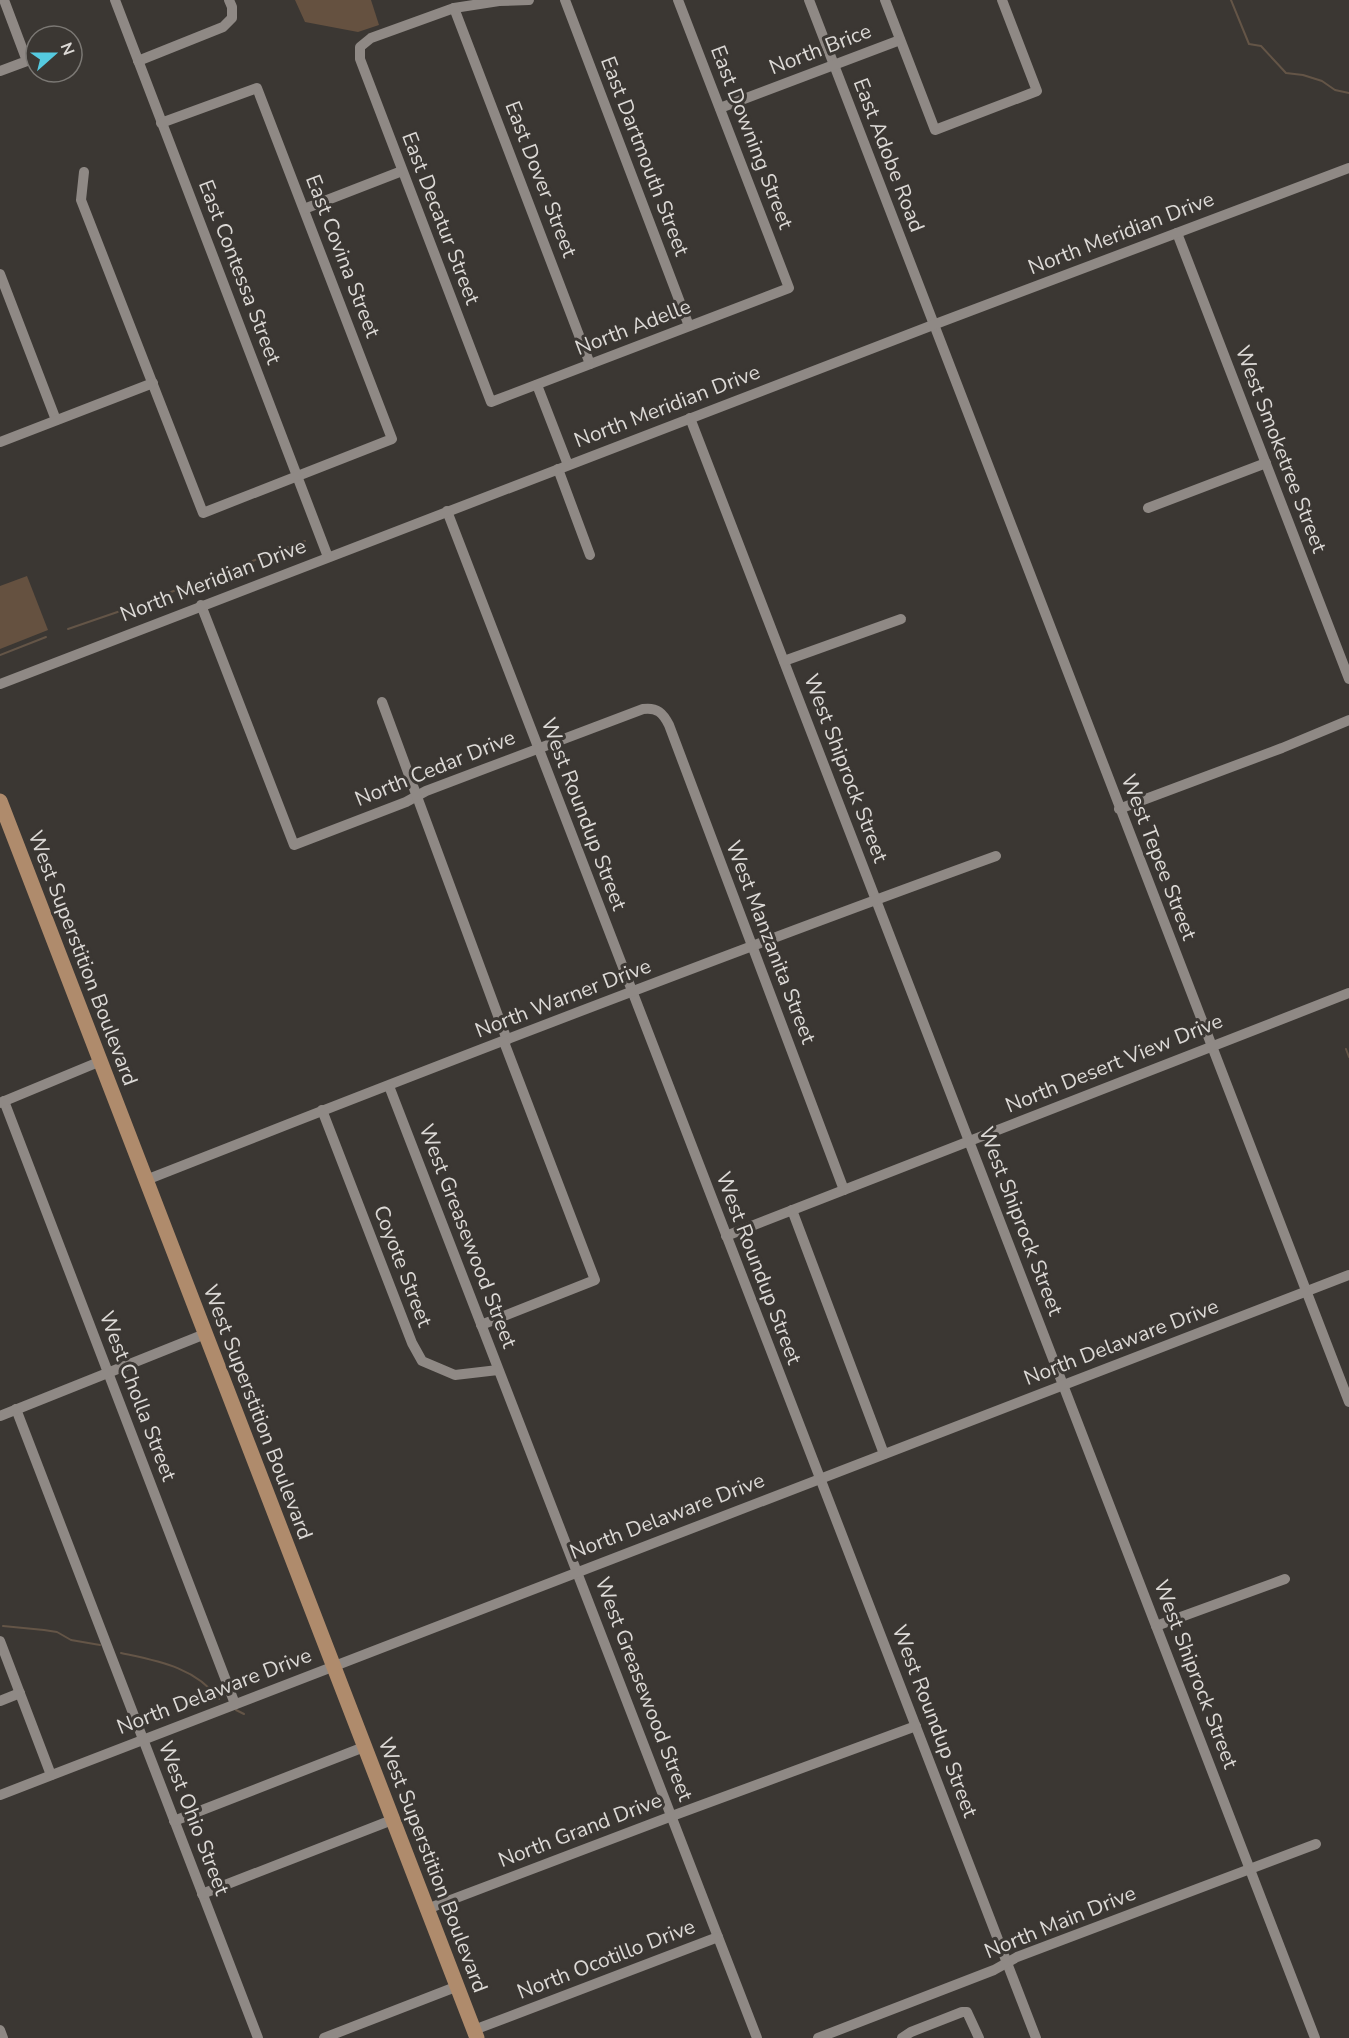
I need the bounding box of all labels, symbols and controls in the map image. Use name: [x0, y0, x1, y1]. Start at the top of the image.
street label: North Brice: [765, 17, 875, 81]
north arrow: [24, 24, 84, 84]
text: N: [55, 39, 79, 59]
street label: East Downing Street: [704, 41, 800, 233]
street label: East Dartmouth Street: [594, 52, 696, 260]
street label: East Adobe Road: [847, 74, 931, 236]
street label: East Dover Street: [498, 97, 584, 262]
street label: East Decatur Street: [395, 128, 487, 309]
street label: East Covina Street: [299, 171, 387, 342]
street label: East Contessa Street: [192, 176, 288, 369]
street label: North Meridian Drive: [1024, 185, 1218, 281]
street label: North Adelle: [571, 292, 695, 362]
street label: West Smoketree Street: [1229, 342, 1334, 557]
street label: North Meridian Drive: [570, 358, 764, 454]
street label: North Meridian Drive: [116, 532, 310, 628]
street label: West Shiprock Street: [797, 670, 895, 867]
street label: West Roundup Street: [534, 714, 634, 915]
street label: North Cedar Drive: [351, 723, 519, 813]
street label: West Tepee Street: [1115, 770, 1204, 944]
street label: West Superstition Boulevard: [21, 827, 145, 1089]
street label: West Manzanita Street: [719, 836, 823, 1048]
street label: North Warner Drive: [471, 952, 655, 1044]
street label: North Desert View Drive: [1001, 1007, 1227, 1119]
street label: West Greasewood Street: [412, 1120, 524, 1353]
street label: West Shiprock Street: [972, 1123, 1070, 1320]
street label: West Roundup Street: [709, 1168, 809, 1369]
street label: Coyote Street: [367, 1201, 439, 1331]
street label: West Superstition Boulevard: [196, 1281, 320, 1543]
street label: North Delaware Drive: [1020, 1292, 1222, 1392]
street label: West Cholla Street: [93, 1307, 184, 1486]
street label: North Delaware Drive: [566, 1466, 768, 1566]
street label: West Greasewood Street: [588, 1573, 700, 1806]
street label: West Shiprock Street: [1147, 1576, 1245, 1773]
street label: West Roundup Street: [885, 1621, 985, 1822]
street label: North Delaware Drive: [113, 1641, 315, 1741]
street label: West Superstition Boulevard: [371, 1734, 495, 1996]
street label: West Ohio Street: [152, 1737, 237, 1900]
street label: North Grand Drive: [494, 1786, 666, 1874]
street label: North Main Drive: [980, 1879, 1140, 1965]
street label: North Ocotillo Drive: [513, 1912, 699, 2006]

